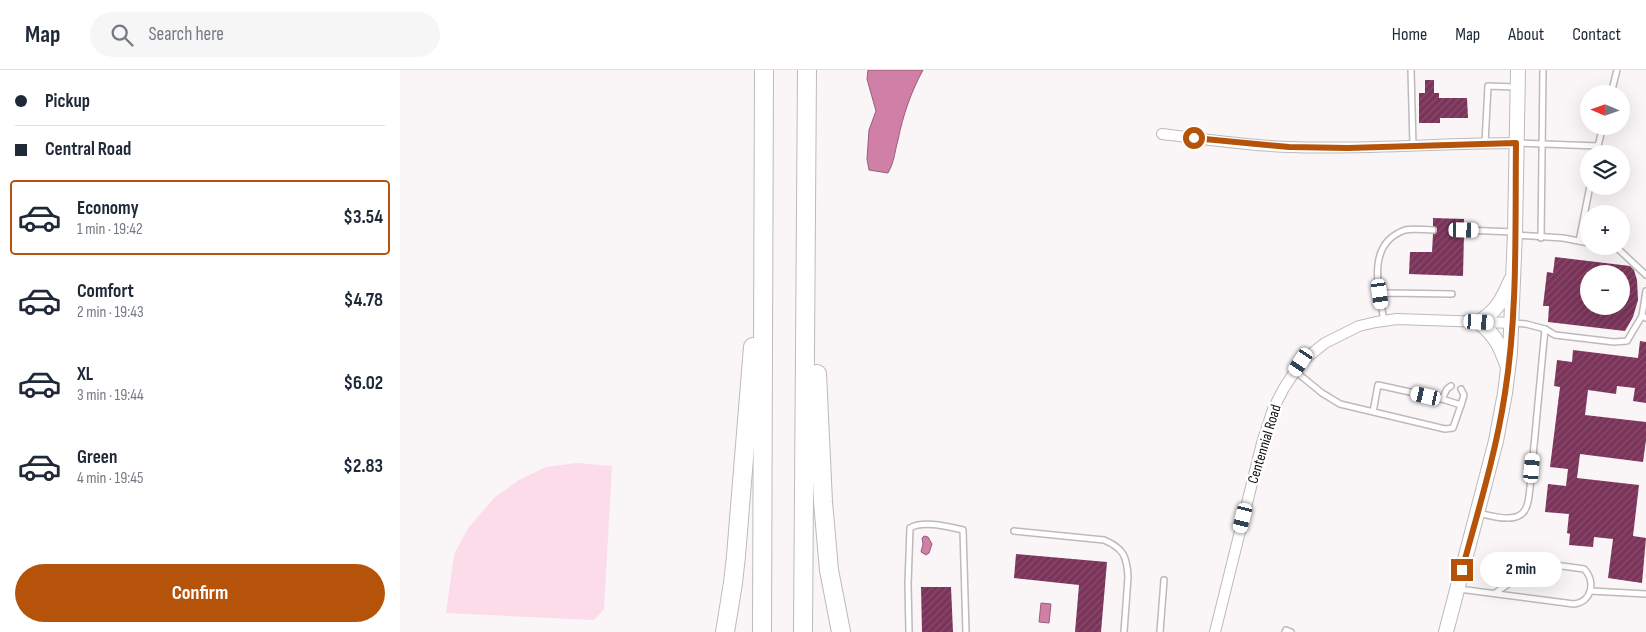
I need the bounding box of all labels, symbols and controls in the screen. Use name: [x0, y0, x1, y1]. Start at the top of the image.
search box: [90, 12, 440, 57]
text: Map: [25, 20, 60, 49]
icon: search: [108, 21, 136, 49]
text: Search here: [148, 23, 224, 46]
text: Home: [1392, 24, 1427, 45]
text: Map: [1455, 24, 1480, 45]
text: About: [1508, 24, 1544, 45]
text: Contact: [1572, 24, 1621, 45]
north arrow: [1580, 85, 1630, 135]
map controls: [1580, 85, 1630, 315]
text: Pickup: [45, 90, 90, 113]
route start: [1183, 127, 1205, 149]
text: Central Road: [45, 138, 131, 161]
button: layers: [1580, 145, 1630, 195]
icon: car: [17, 195, 62, 240]
text: Economy: [77, 197, 139, 220]
button: +: [1580, 205, 1630, 255]
text: $3.54: [343, 206, 383, 229]
text: 1 min · 19:42: [77, 220, 143, 239]
car: [1448, 222, 1479, 238]
button: −: [1580, 265, 1630, 315]
icon: car: [17, 278, 62, 323]
car: [1370, 278, 1389, 310]
text: Comfort: [77, 280, 134, 303]
text: $4.78: [344, 289, 383, 312]
text: 2 min · 19:43: [77, 303, 144, 322]
car: [1463, 314, 1494, 330]
car: [1286, 345, 1315, 379]
icon: car: [17, 361, 62, 406]
text: XL: [77, 363, 93, 386]
text: $6.02: [343, 372, 383, 395]
car: [1409, 385, 1442, 407]
text: 3 min · 19:44: [77, 386, 144, 405]
street label: Centennial Road: [1243, 402, 1286, 486]
icon: car: [17, 444, 62, 489]
text: Green: [77, 446, 117, 469]
car: [1523, 452, 1540, 484]
text: $2.83: [343, 455, 383, 478]
text: 4 min · 19:45: [77, 469, 143, 488]
car: [1232, 502, 1253, 534]
callout: 2 min: [1480, 552, 1562, 588]
route end: [1451, 559, 1473, 581]
text: 2 min: [1506, 560, 1536, 579]
button: Confirm: [15, 564, 385, 622]

